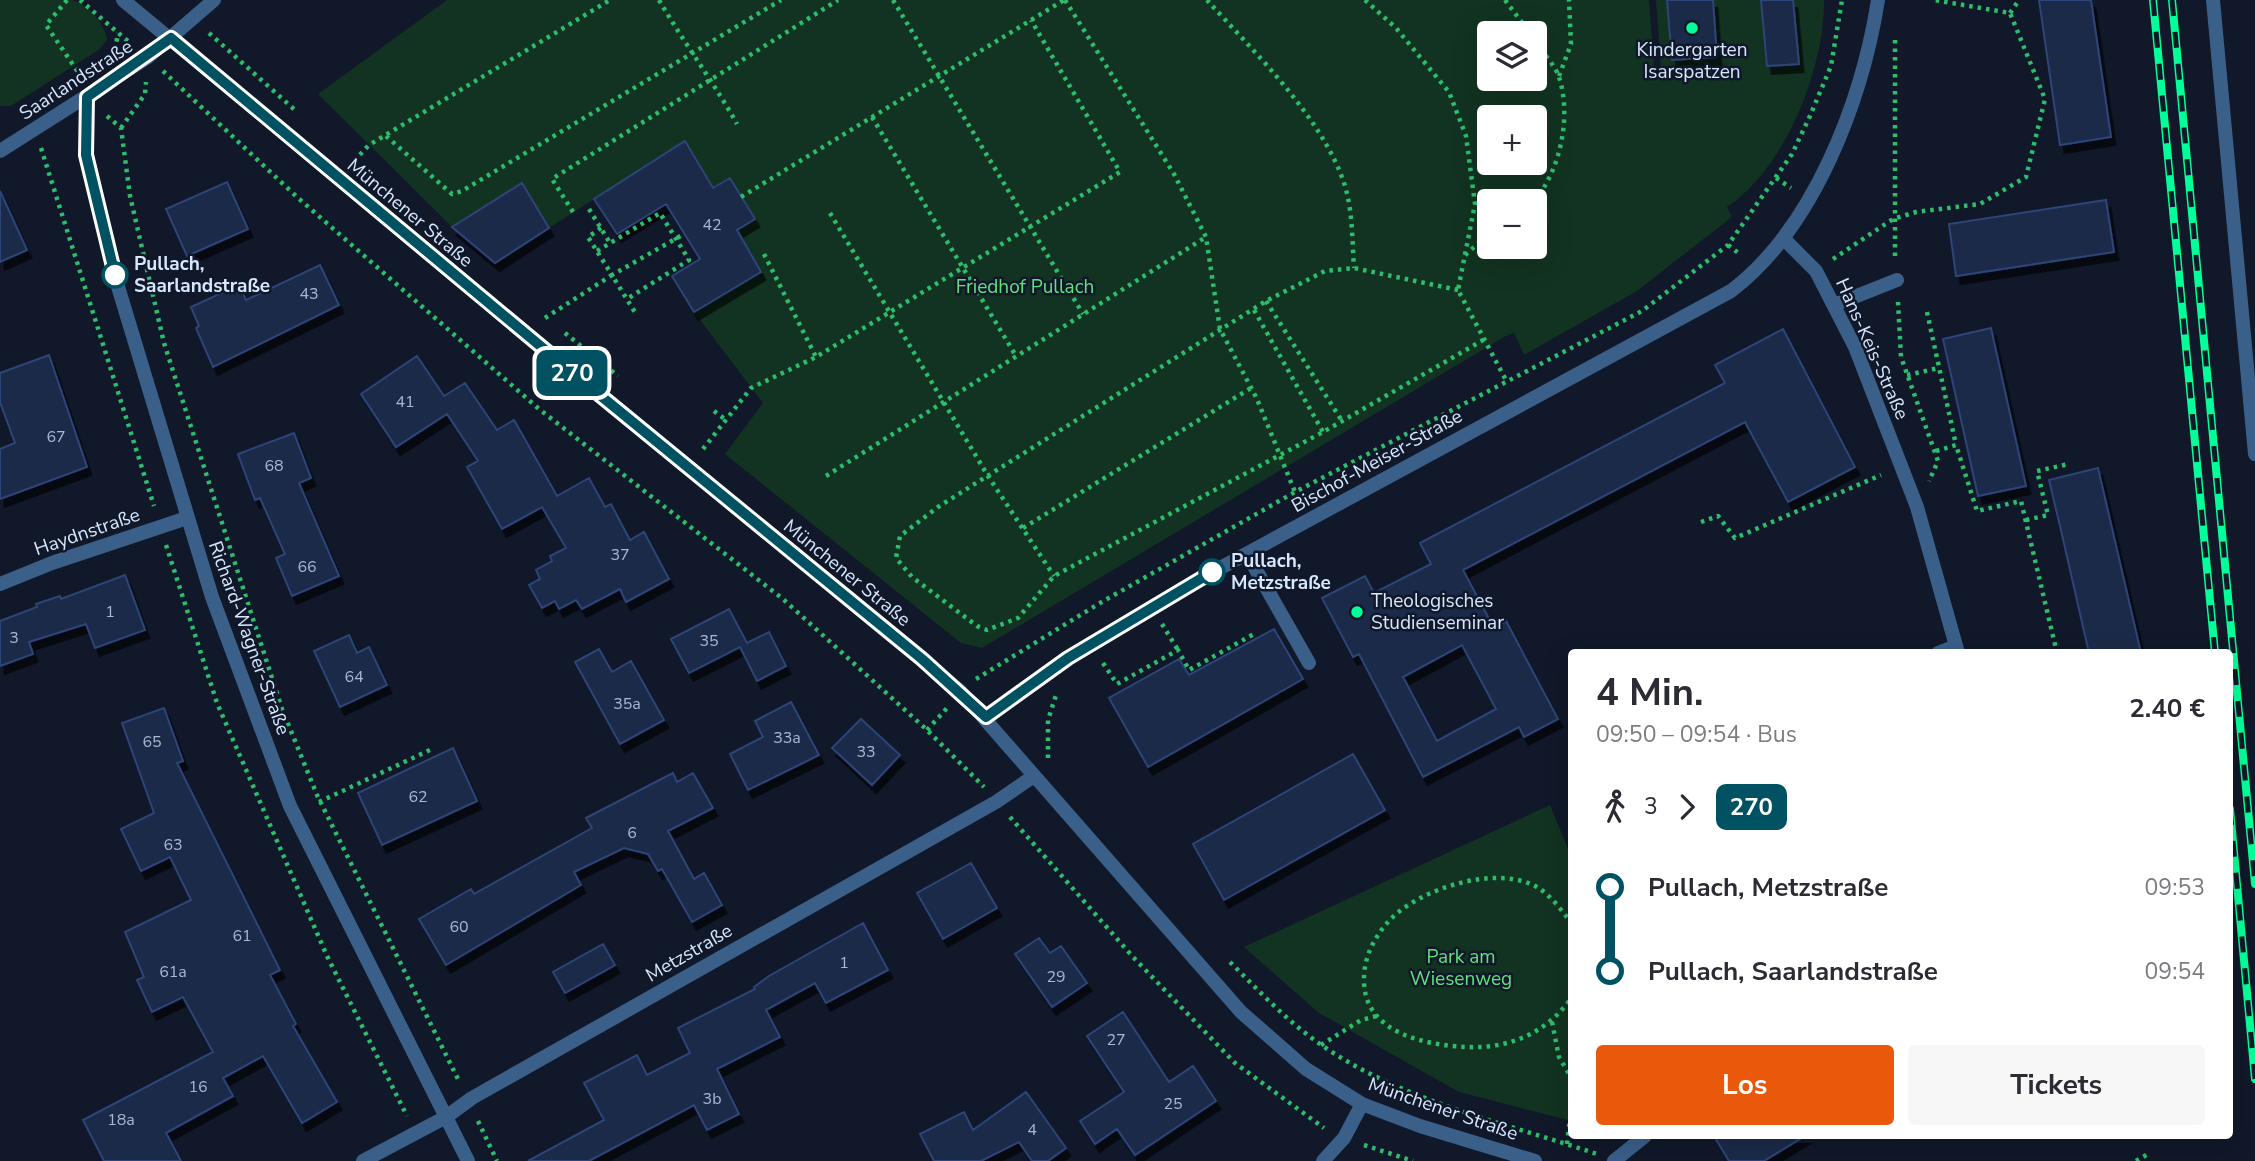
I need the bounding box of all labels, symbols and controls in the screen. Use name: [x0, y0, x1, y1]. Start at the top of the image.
marker: Kindergarten Isarspatzen: [1684, 20, 1700, 36]
map controls: [1477, 21, 1547, 259]
button: layers: [1477, 21, 1547, 91]
street label: Saarlandstraße: [14, 34, 138, 126]
place label: Kindergarten Isarspatzen: [1637, 37, 1747, 85]
button: +: [1477, 105, 1547, 175]
street label: Münchener Straße: [342, 153, 478, 273]
button: −: [1477, 189, 1547, 259]
house number: 42: [702, 214, 722, 236]
place label: Pullach, Saarlandstraße: [134, 251, 270, 299]
marker: Pullach, Saarlandstraße: [102, 262, 128, 288]
park label: Friedhof Pullach: [956, 274, 1094, 300]
street label: Hans-Keis-Straße: [1829, 274, 1915, 424]
house number: 43: [299, 283, 319, 305]
line badge: 270: [532, 350, 612, 396]
text: 270: [550, 357, 594, 389]
house number: 41: [395, 391, 415, 413]
street label: Bischof-Meiser-Straße: [1287, 403, 1467, 519]
house number: 67: [46, 426, 66, 448]
house number: 68: [264, 455, 284, 477]
street label: Haydnstraße: [31, 502, 143, 562]
street label: Münchener Straße: [778, 514, 916, 632]
street label: Richard-Wagner-Straße: [202, 537, 296, 739]
house number: 37: [610, 544, 630, 566]
place label: Pullach, Metzstraße: [1231, 548, 1331, 596]
house number: 66: [297, 556, 317, 578]
marker: Pullach, Metzstraße: [1199, 559, 1225, 585]
place label: Theologisches Studienseminar: [1371, 588, 1504, 636]
house number: 1: [105, 601, 115, 623]
marker: Theologisches Studienseminar: [1349, 604, 1365, 620]
house number: 3: [9, 627, 19, 649]
house number: 35: [699, 630, 719, 652]
house number: 64: [344, 666, 364, 688]
text: 4 Min.: [1596, 667, 1703, 718]
text: 2.40 €: [2129, 691, 2205, 726]
house number: 35a: [613, 693, 641, 715]
text: 09:50 – 09:54 · Bus: [1596, 719, 1797, 750]
house number: 33a: [773, 727, 801, 749]
house number: 65: [142, 731, 162, 753]
house number: 33: [856, 741, 876, 763]
house number: 62: [408, 786, 428, 808]
icon: walk: [1596, 788, 1634, 826]
icon: forward: [1668, 788, 1706, 826]
text: 3: [1644, 791, 1658, 822]
text: 270: [1730, 791, 1773, 823]
house number: 6: [627, 822, 637, 844]
house number: 63: [163, 834, 183, 856]
text: Pullach, Metzstraße: [1648, 870, 1888, 905]
text: 09:53: [2145, 872, 2205, 903]
house number: 60: [449, 916, 469, 938]
street label: Metzstraße: [641, 918, 737, 988]
house number: 61: [232, 925, 252, 947]
park label: Park am Wiesenweg: [1410, 944, 1512, 992]
house number: 1: [839, 952, 849, 974]
text: Pullach, Saarlandstraße: [1648, 954, 1938, 989]
text: 09:54: [2145, 956, 2205, 987]
house number: 61a: [159, 961, 187, 983]
house number: 29: [1046, 966, 1066, 988]
house number: 27: [1106, 1029, 1126, 1051]
button: Los: [1596, 1045, 1894, 1125]
button: Tickets: [1908, 1045, 2205, 1125]
street label: Münchener Straße: [1365, 1071, 1521, 1147]
house number: 16: [188, 1076, 208, 1098]
house number: 3b: [703, 1088, 721, 1110]
house number: 25: [1163, 1093, 1183, 1115]
house number: 18a: [107, 1109, 135, 1131]
house number: 4: [1027, 1119, 1037, 1141]

